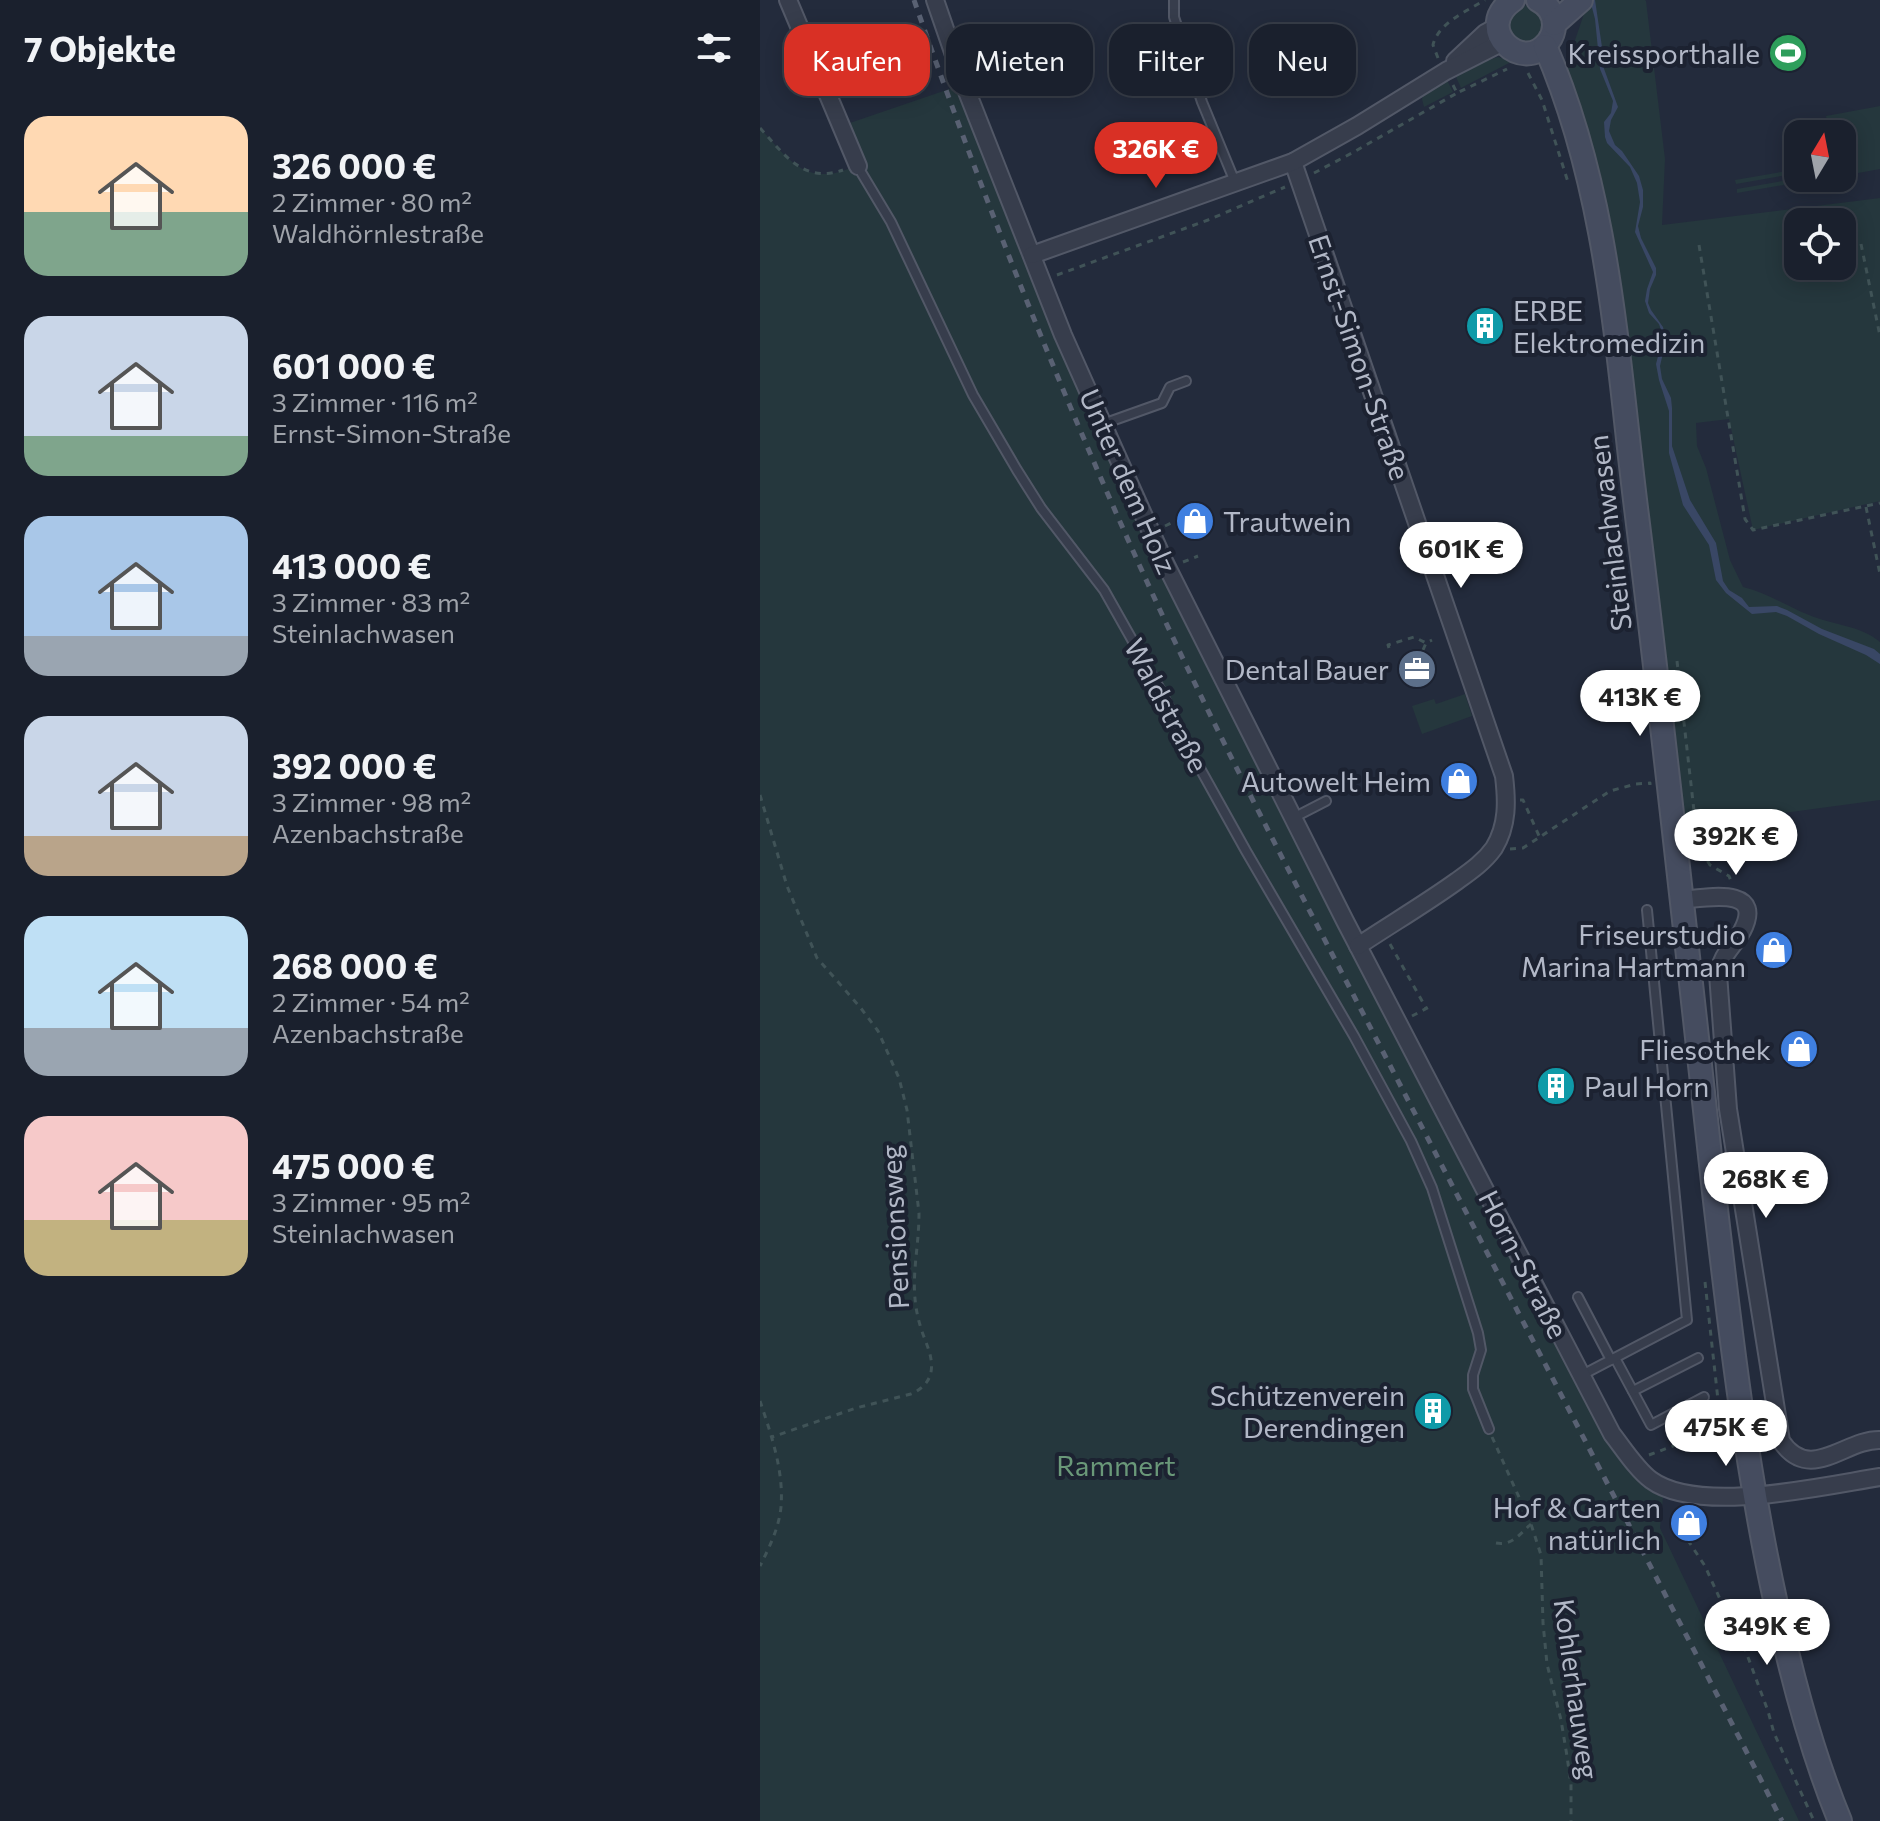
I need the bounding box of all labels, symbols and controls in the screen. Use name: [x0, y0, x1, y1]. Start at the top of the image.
chip: Kaufen: [784, 24, 930, 96]
chip: Mieten: [946, 24, 1093, 96]
chip: Filter: [1109, 24, 1233, 96]
chip: Neu: [1249, 24, 1356, 96]
icon: filters: [692, 26, 736, 70]
text: 7 Objekte: [24, 27, 176, 69]
sports icon: Kreissporthalle: [1767, 32, 1809, 74]
place label: Kreissporthalle: [1567, 36, 1760, 70]
north arrow: [1784, 120, 1856, 192]
map controls: [1784, 120, 1856, 280]
pin: 326K €: [1091, 122, 1221, 190]
text: 326K €: [1112, 132, 1200, 163]
text: 326 000 €: [272, 144, 436, 186]
icon: home: [88, 148, 184, 244]
text: 2 Zimmer · 80 m²: [272, 186, 472, 217]
button: locate: [1784, 208, 1856, 280]
text: Waldhörnlestraße: [272, 217, 484, 248]
street label: Ernst-Simon-Straße: [1302, 230, 1418, 484]
place label: ERBE Elektromedizin: [1513, 293, 1705, 359]
building icon: ERBE Elektromedizin: [1464, 305, 1506, 347]
text: 601 000 €: [272, 344, 436, 386]
icon: home: [88, 348, 184, 444]
street label: Unter dem Holz: [1073, 383, 1185, 579]
text: 3 Zimmer · 116 m²: [272, 386, 478, 417]
text: Ernst-Simon-Straße: [272, 417, 511, 448]
street label: Steinlachwasen: [1580, 433, 1638, 633]
shop icon: Trautwein: [1174, 500, 1216, 542]
place label: Trautwein: [1223, 504, 1351, 538]
pin: 601K €: [1396, 522, 1526, 590]
text: 601K €: [1418, 532, 1504, 563]
text: 413 000 €: [272, 544, 432, 586]
icon: home: [88, 548, 184, 644]
text: 3 Zimmer · 83 m²: [272, 586, 470, 617]
text: Steinlachwasen: [272, 617, 455, 648]
street label: Waldstraße: [1118, 632, 1216, 778]
office icon: Dental Bauer: [1396, 648, 1438, 690]
place label: Dental Bauer: [1225, 652, 1389, 686]
pin: 413K €: [1575, 670, 1705, 738]
text: 413K €: [1598, 680, 1682, 711]
text: 392 000 €: [272, 744, 437, 786]
icon: home: [88, 748, 184, 844]
shop icon: Autowelt Heim: [1438, 760, 1480, 802]
place label: Autowelt Heim: [1241, 764, 1431, 798]
text: 3 Zimmer · 98 m²: [272, 786, 471, 817]
pin: 392K €: [1671, 809, 1801, 877]
text: Azenbachstraße: [272, 817, 464, 848]
text: 392K €: [1692, 819, 1780, 850]
place label: Friseurstudio Marina Hartmann: [1521, 917, 1746, 983]
shop icon: Friseurstudio Marina Hartmann: [1753, 929, 1795, 971]
text: 268 000 €: [272, 944, 438, 986]
icon: home: [88, 948, 184, 1044]
text: 2 Zimmer · 54 m²: [272, 986, 470, 1017]
text: Azenbachstraße: [272, 1017, 464, 1048]
shop icon: Fliesothek: [1778, 1028, 1820, 1070]
place label: Fliesothek: [1639, 1032, 1771, 1066]
building icon: Paul Horn: [1535, 1065, 1577, 1107]
place label: Paul Horn: [1584, 1069, 1709, 1103]
text: 475 000 €: [272, 1144, 435, 1186]
street label: Pensionsweg: [873, 1144, 915, 1310]
icon: home: [88, 1148, 184, 1244]
pin: 268K €: [1701, 1152, 1831, 1220]
text: 268K €: [1722, 1162, 1810, 1193]
street label: Horn-Straße: [1472, 1184, 1576, 1344]
text: 3 Zimmer · 95 m²: [272, 1186, 470, 1217]
text: Steinlachwasen: [272, 1217, 455, 1248]
place label: Schützenverein Derendingen: [1210, 1378, 1405, 1444]
building icon: Schützenverein Derendingen: [1412, 1390, 1454, 1432]
pin: 475K €: [1661, 1400, 1791, 1468]
text: 475K €: [1683, 1410, 1769, 1441]
park label: Rammert: [1056, 1448, 1176, 1482]
place label: Hof & Garten natürlich: [1493, 1490, 1661, 1556]
shop icon: Hof & Garten natürlich: [1668, 1502, 1710, 1544]
street label: Kohlerhauweg: [1548, 1597, 1606, 1781]
pin: 349K €: [1702, 1599, 1832, 1667]
text: 349K €: [1723, 1609, 1811, 1640]

